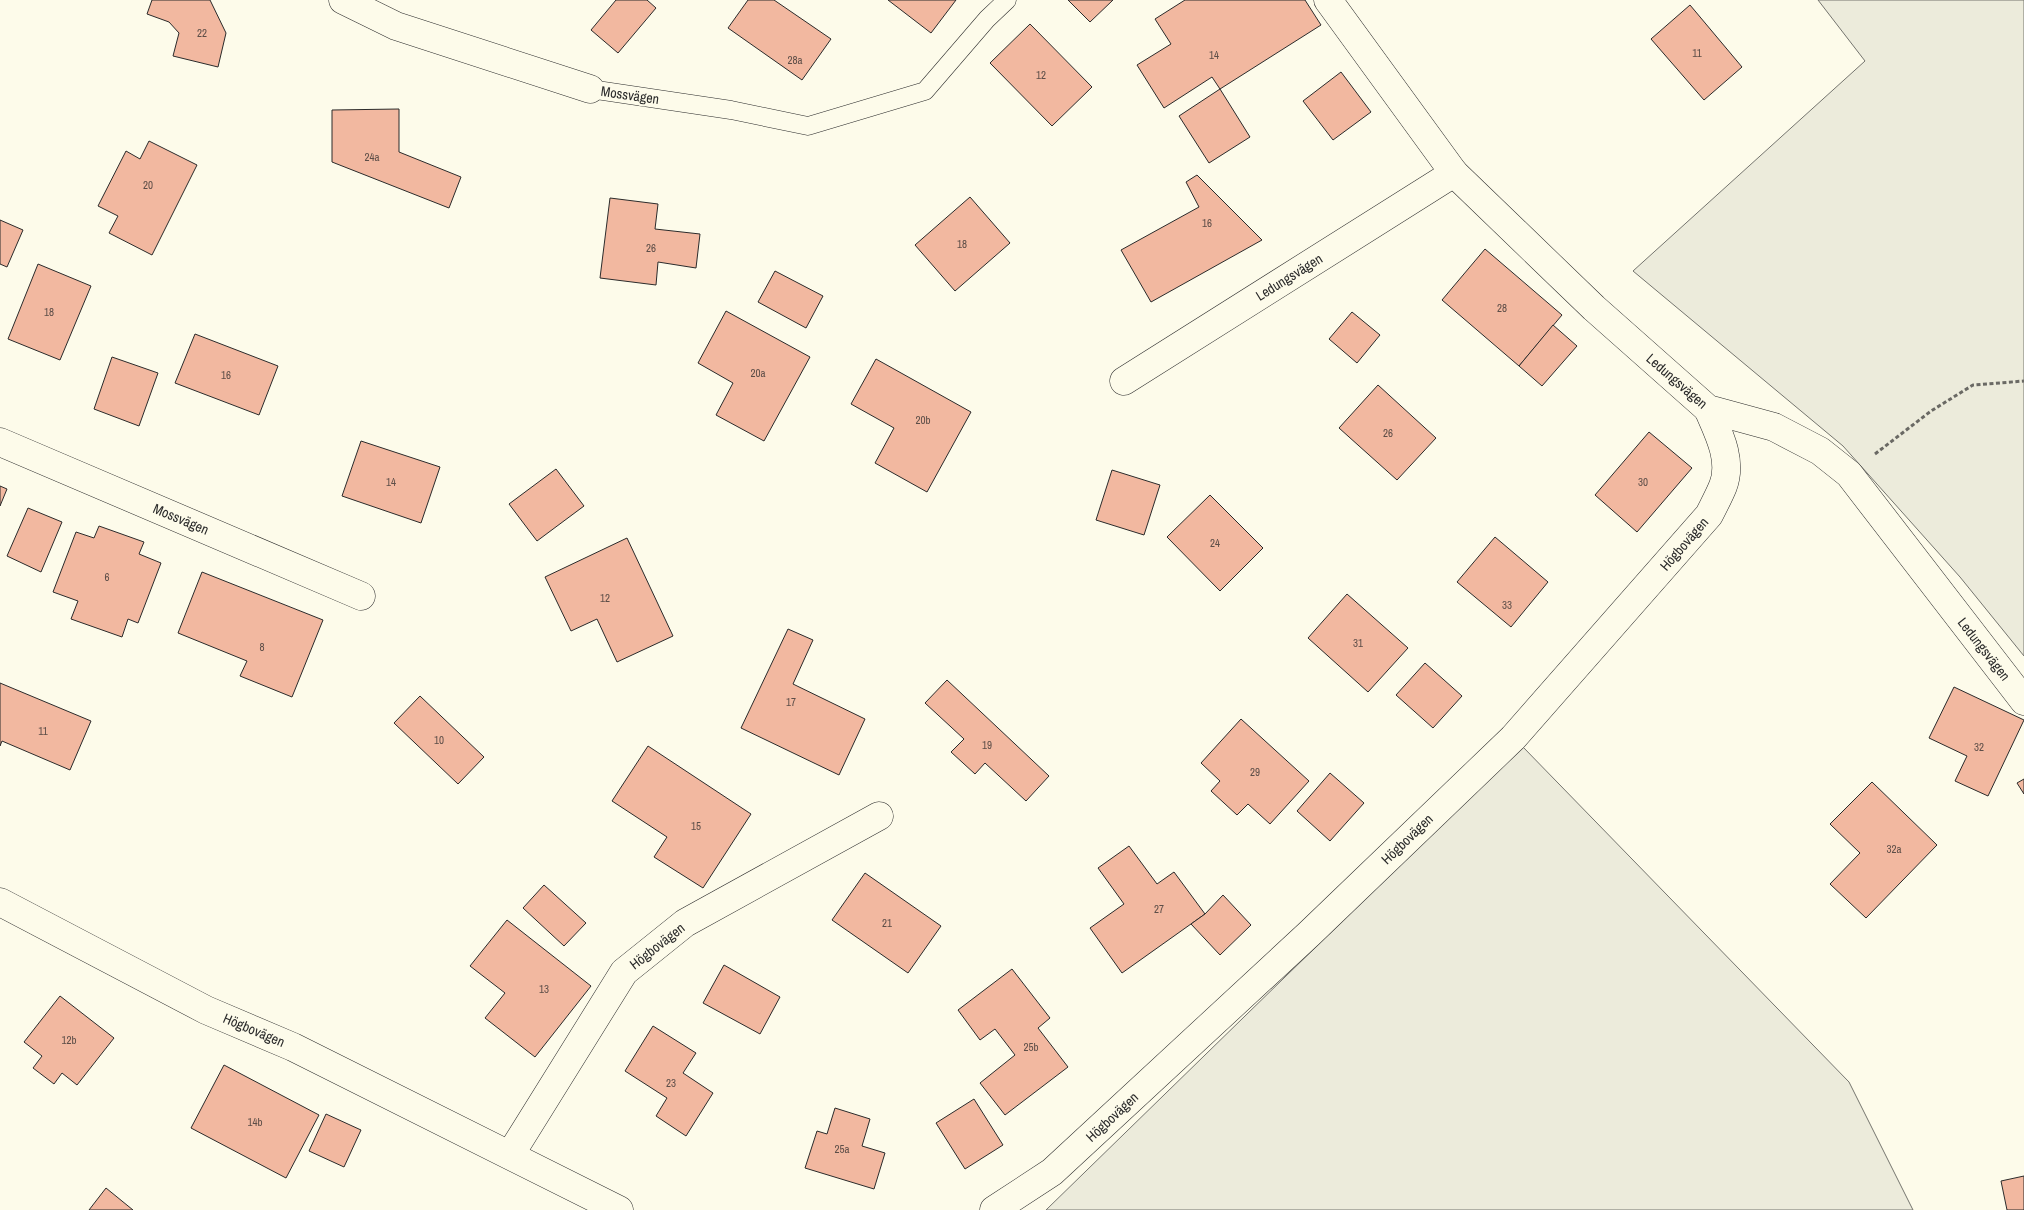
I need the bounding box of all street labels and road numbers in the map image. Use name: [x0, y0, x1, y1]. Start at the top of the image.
street label: Mossvägen: [600, 82, 660, 108]
street label: Ledungsvägen: [1252, 249, 1326, 305]
street label: Ledungsvägen: [1643, 349, 1711, 413]
street label: Mossvägen: [150, 499, 212, 539]
street label: Högbovägen: [1656, 514, 1712, 574]
street label: Ledungsvägen: [1954, 614, 2014, 684]
street label: Högbovägen: [1377, 810, 1437, 868]
street label: Högbovägen: [626, 919, 688, 973]
street label: Högbovägen: [221, 1009, 287, 1051]
street label: Högbovägen: [1082, 1088, 1142, 1146]

